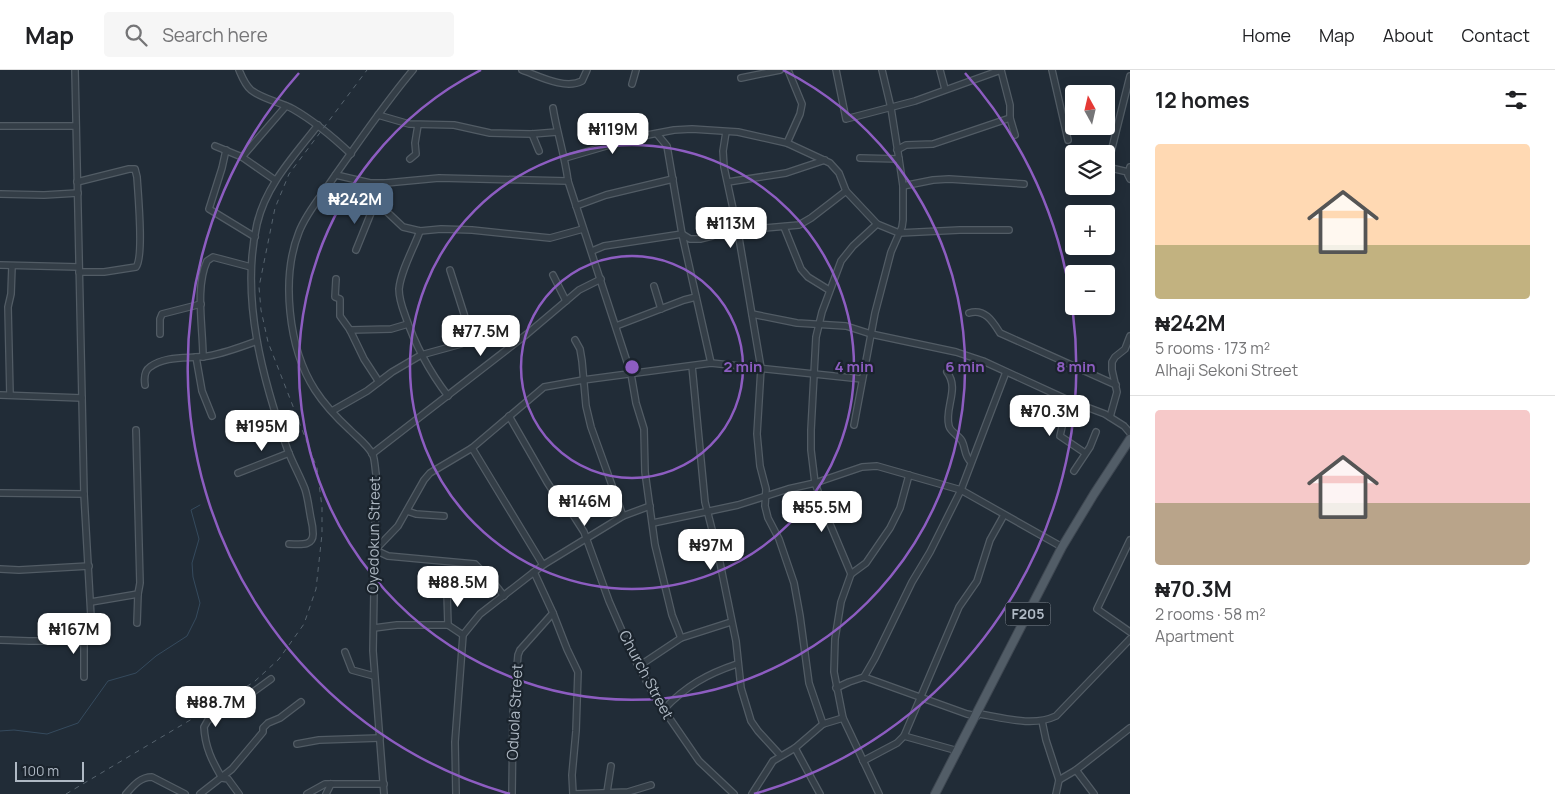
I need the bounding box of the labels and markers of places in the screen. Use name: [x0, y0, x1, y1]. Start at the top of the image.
pin: ₦119M: [578, 112, 648, 155]
pin: ₦242M: [320, 182, 390, 225]
pin: ₦113M: [696, 206, 766, 249]
pin: ₦77.5M: [440, 314, 522, 357]
centre of rings: [623, 358, 641, 376]
pin: ₦70.3M: [1009, 394, 1091, 437]
pin: ₦195M: [227, 410, 297, 452]
pin: ₦146M: [550, 484, 620, 527]
pin: ₦55.5M: [781, 490, 863, 533]
pin: ₦97M: [681, 528, 741, 571]
pin: ₦88.5M: [417, 566, 499, 608]
pin: ₦167M: [39, 612, 109, 655]
pin: ₦88.7M: [175, 686, 257, 728]

